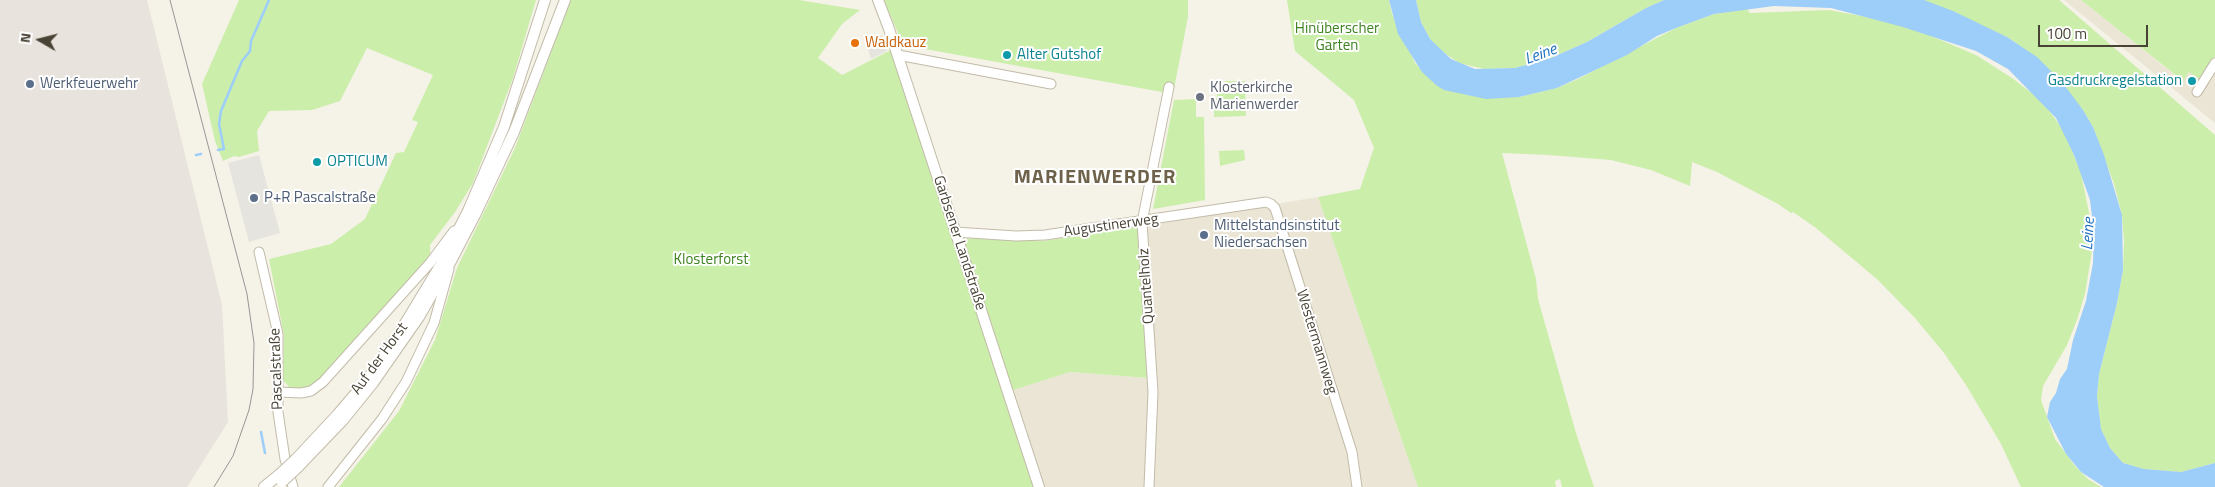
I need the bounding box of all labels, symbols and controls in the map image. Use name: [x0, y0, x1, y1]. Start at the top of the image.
north arrow: [15, 15, 65, 65]
scale bar: [2040, 15, 2150, 47]
park label: Hinüberscher Garten: [1295, 20, 1379, 55]
text: 100 m: [2046, 22, 2087, 45]
text: N: [14, 32, 36, 44]
place label: Waldkauz: [865, 34, 926, 52]
marker: Waldkauz: [849, 37, 861, 49]
water label: Leine: [1522, 40, 1560, 70]
place label: Alter Gutshof: [1017, 46, 1101, 64]
marker: Alter Gutshof: [1001, 49, 1013, 61]
place label: Gasdruckregelstation: [2048, 72, 2182, 90]
place label: Werkfeuerwehr: [40, 75, 138, 93]
marker: Gasdruckregelstation: [2186, 75, 2198, 87]
marker: Werkfeuerwehr: [24, 78, 36, 90]
place label: Klosterkirche Marienwerder: [1210, 79, 1299, 114]
marker: Klosterkirche Marienwerder: [1194, 91, 1206, 103]
place label: OPTICUM: [327, 153, 388, 171]
marker: OPTICUM: [311, 156, 323, 168]
district label: MARIENWERDER: [1012, 166, 1178, 190]
street label: Garbsener Landstraße: [929, 173, 989, 313]
place label: P+R Pascalstraße: [264, 189, 376, 207]
marker: P+R Pascalstraße: [248, 192, 260, 204]
street label: Augustinerweg: [1062, 210, 1160, 242]
place label: Mittelstandsinstitut Niedersachsen: [1214, 217, 1340, 252]
water label: Leine: [2079, 217, 2099, 251]
marker: Mittelstandsinstitut Niedersachsen: [1198, 229, 1210, 241]
street label: Quantelholz: [1135, 247, 1159, 325]
park label: Klosterforst: [673, 251, 749, 269]
street label: Westermannweg: [1292, 288, 1340, 396]
street label: Auf der Horst: [348, 320, 412, 398]
street label: Pascalstraße: [267, 328, 287, 410]

